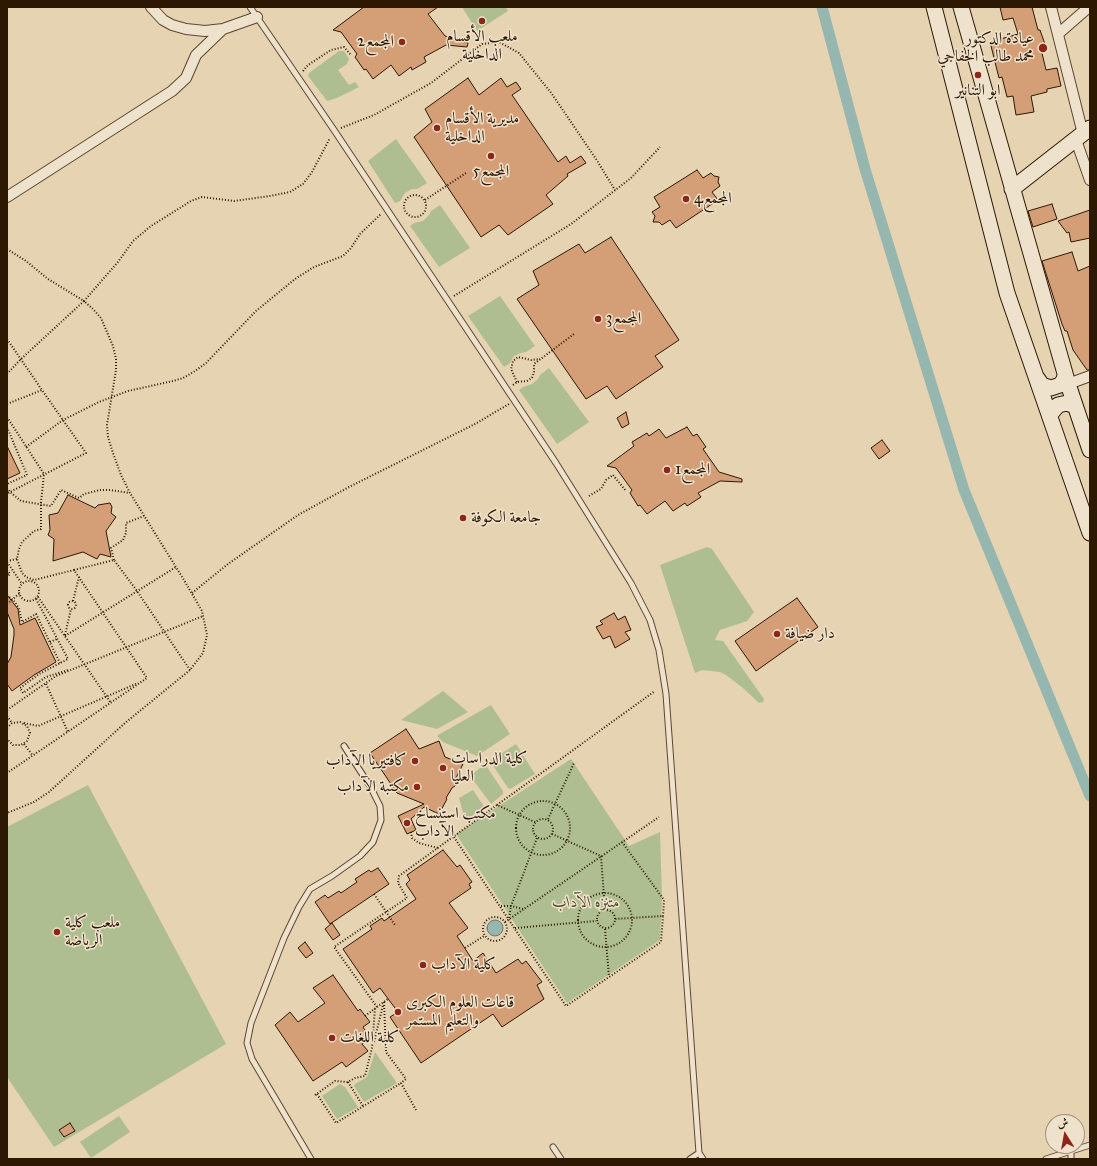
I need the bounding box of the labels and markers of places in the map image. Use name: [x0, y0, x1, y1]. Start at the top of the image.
marker: ملعب الأقسام الداخلية: [477, 16, 487, 26]
place label: ملعب الأقسام الداخلية: [446, 27, 518, 65]
place label: عيادة الدكتور محمد طالب الخفاجي: [937, 29, 1034, 67]
place label: المجمع2: [357, 32, 394, 52]
marker: المجمع2: [397, 37, 407, 47]
marker: عيادة الدكتور محمد طالب الخفاجي: [1037, 42, 1049, 54]
marker: ابو التنانير: [973, 70, 983, 80]
place label: ابو التنانير: [955, 81, 1001, 101]
place label: مديرية الأقسام الداخلية: [445, 109, 519, 147]
marker: مديرية الأقسام الداخلية: [432, 123, 442, 133]
marker: المجمع5: [486, 151, 496, 161]
place label: المجمع5: [473, 162, 509, 182]
place label: المجمع4: [694, 189, 732, 209]
marker: المجمع4: [681, 194, 691, 204]
place label: المجمع3: [606, 309, 641, 329]
marker: المجمع3: [593, 314, 603, 324]
place label: المجمع1: [675, 460, 710, 480]
marker: المجمع1: [662, 465, 672, 475]
place label: جامعة الكوفة: [471, 508, 541, 528]
marker: جامعة الكوفة: [458, 513, 468, 523]
place label: دار ضيافة: [785, 624, 835, 644]
marker: دار ضيافة: [772, 629, 782, 639]
place label: كلية الدراسات العليا: [451, 749, 528, 787]
place label: كافتيريا الآداب: [326, 751, 407, 771]
marker: كافتيريا الآداب: [410, 756, 420, 766]
marker: كلية الدراسات العليا: [438, 763, 448, 773]
place label: مكتبة الآداب: [337, 777, 409, 797]
marker: مكتبة الآداب: [412, 782, 422, 792]
place label: مكتب استنساخ الآداب: [415, 804, 496, 842]
marker: مكتب استنساخ الآداب: [402, 818, 412, 828]
place label: ملعب كلية الرياضة: [65, 913, 120, 951]
marker: ملعب كلية الرياضة: [52, 927, 62, 937]
place label: كلية الآداب: [431, 955, 496, 975]
marker: كلية الآداب: [418, 960, 428, 970]
place label: قاعات العلوم الكبرى والتعليم المستمر: [406, 993, 514, 1031]
marker: قاعات العلوم الكبرى والتعليم المستمر: [393, 1007, 403, 1017]
place label: كلبة اللغات: [340, 1028, 400, 1048]
marker: كلبة اللغات: [327, 1033, 337, 1043]

